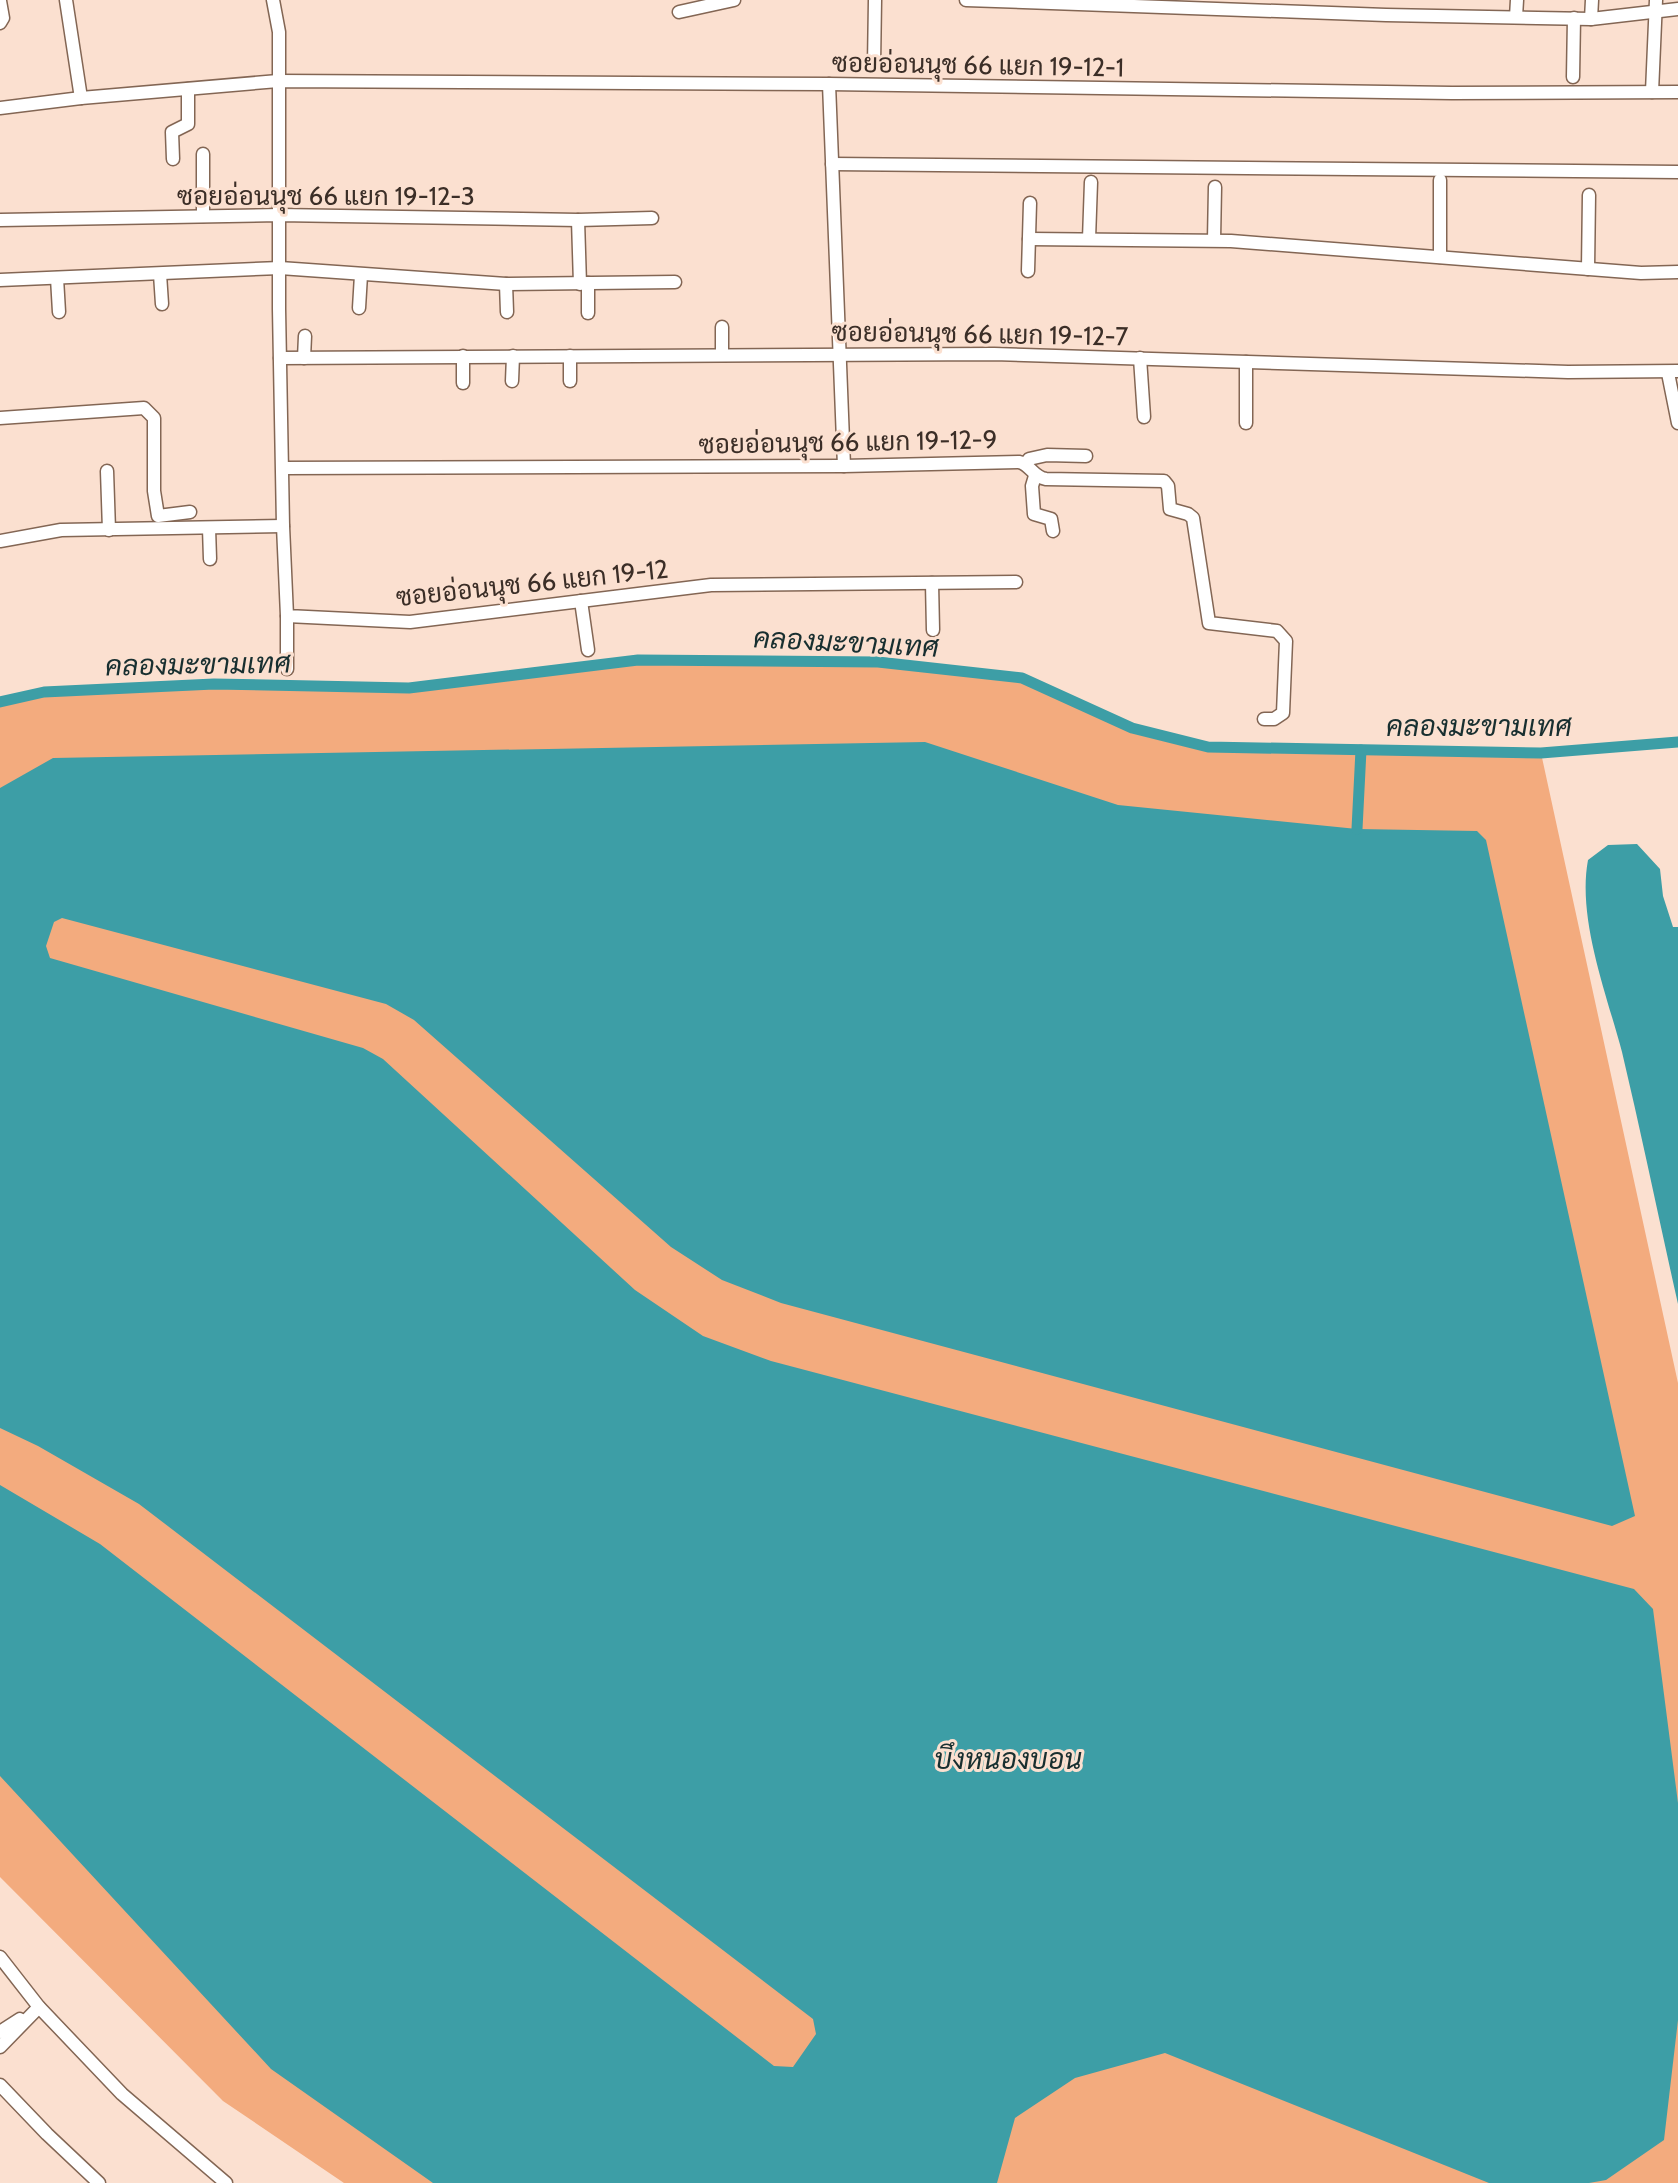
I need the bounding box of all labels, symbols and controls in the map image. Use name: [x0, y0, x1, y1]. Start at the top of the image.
street label: ซอยอ่อนนุช 66 แยก 19-12-1: [832, 46, 1124, 86]
street label: ซอยอ่อนนุช 66 แยก 19-12-3: [177, 180, 475, 214]
street label: ซอยอ่อนนุช 66 แยก 19-12-7: [831, 315, 1129, 355]
street label: ซอยอ่อนนุช 66 แยก 19-12-9: [698, 423, 998, 463]
street label: ซอยอ่อนนุช 66 แยก 19-12: [394, 553, 670, 615]
water label: คลองมะขามเทศ: [752, 620, 941, 664]
water label: คลองมะขามเทศ: [105, 645, 292, 683]
water label: คลองมะขามเทศ: [1386, 709, 1573, 743]
water label: บึงหนองบอน: [934, 1741, 1082, 1776]

